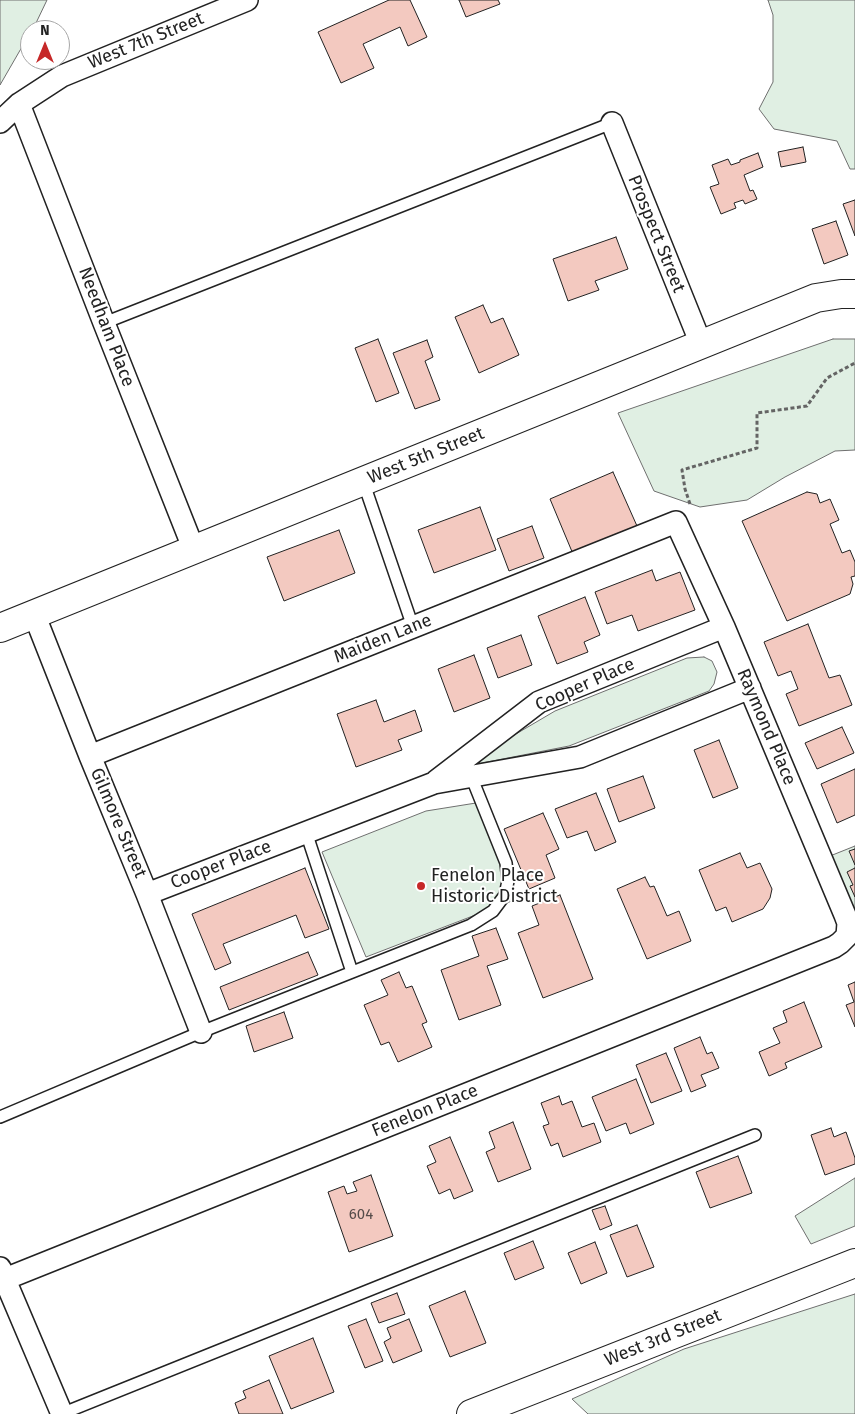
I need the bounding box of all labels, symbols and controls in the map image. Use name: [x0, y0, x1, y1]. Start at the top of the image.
street label: West 7th Street: [85, 8, 207, 74]
north arrow: [20, 20, 70, 70]
text: N: [40, 22, 50, 39]
street label: Prospect Street: [623, 172, 689, 296]
street label: Needham Place: [73, 264, 139, 390]
street label: West 5th Street: [365, 423, 487, 489]
street label: Maiden Lane: [331, 610, 435, 668]
street label: Cooper Place: [532, 654, 638, 716]
street label: Raymond Place: [732, 666, 800, 788]
street label: Gilmore Street: [85, 765, 151, 881]
street label: Cooper Place: [168, 836, 274, 894]
place label: Fenelon Place Historic District: [431, 865, 558, 908]
marker: Fenelon Place Historic District: [415, 880, 427, 892]
street label: Fenelon Place: [369, 1080, 481, 1142]
house number: 604: [349, 1206, 373, 1224]
street label: West 3rd Street: [602, 1305, 724, 1371]

